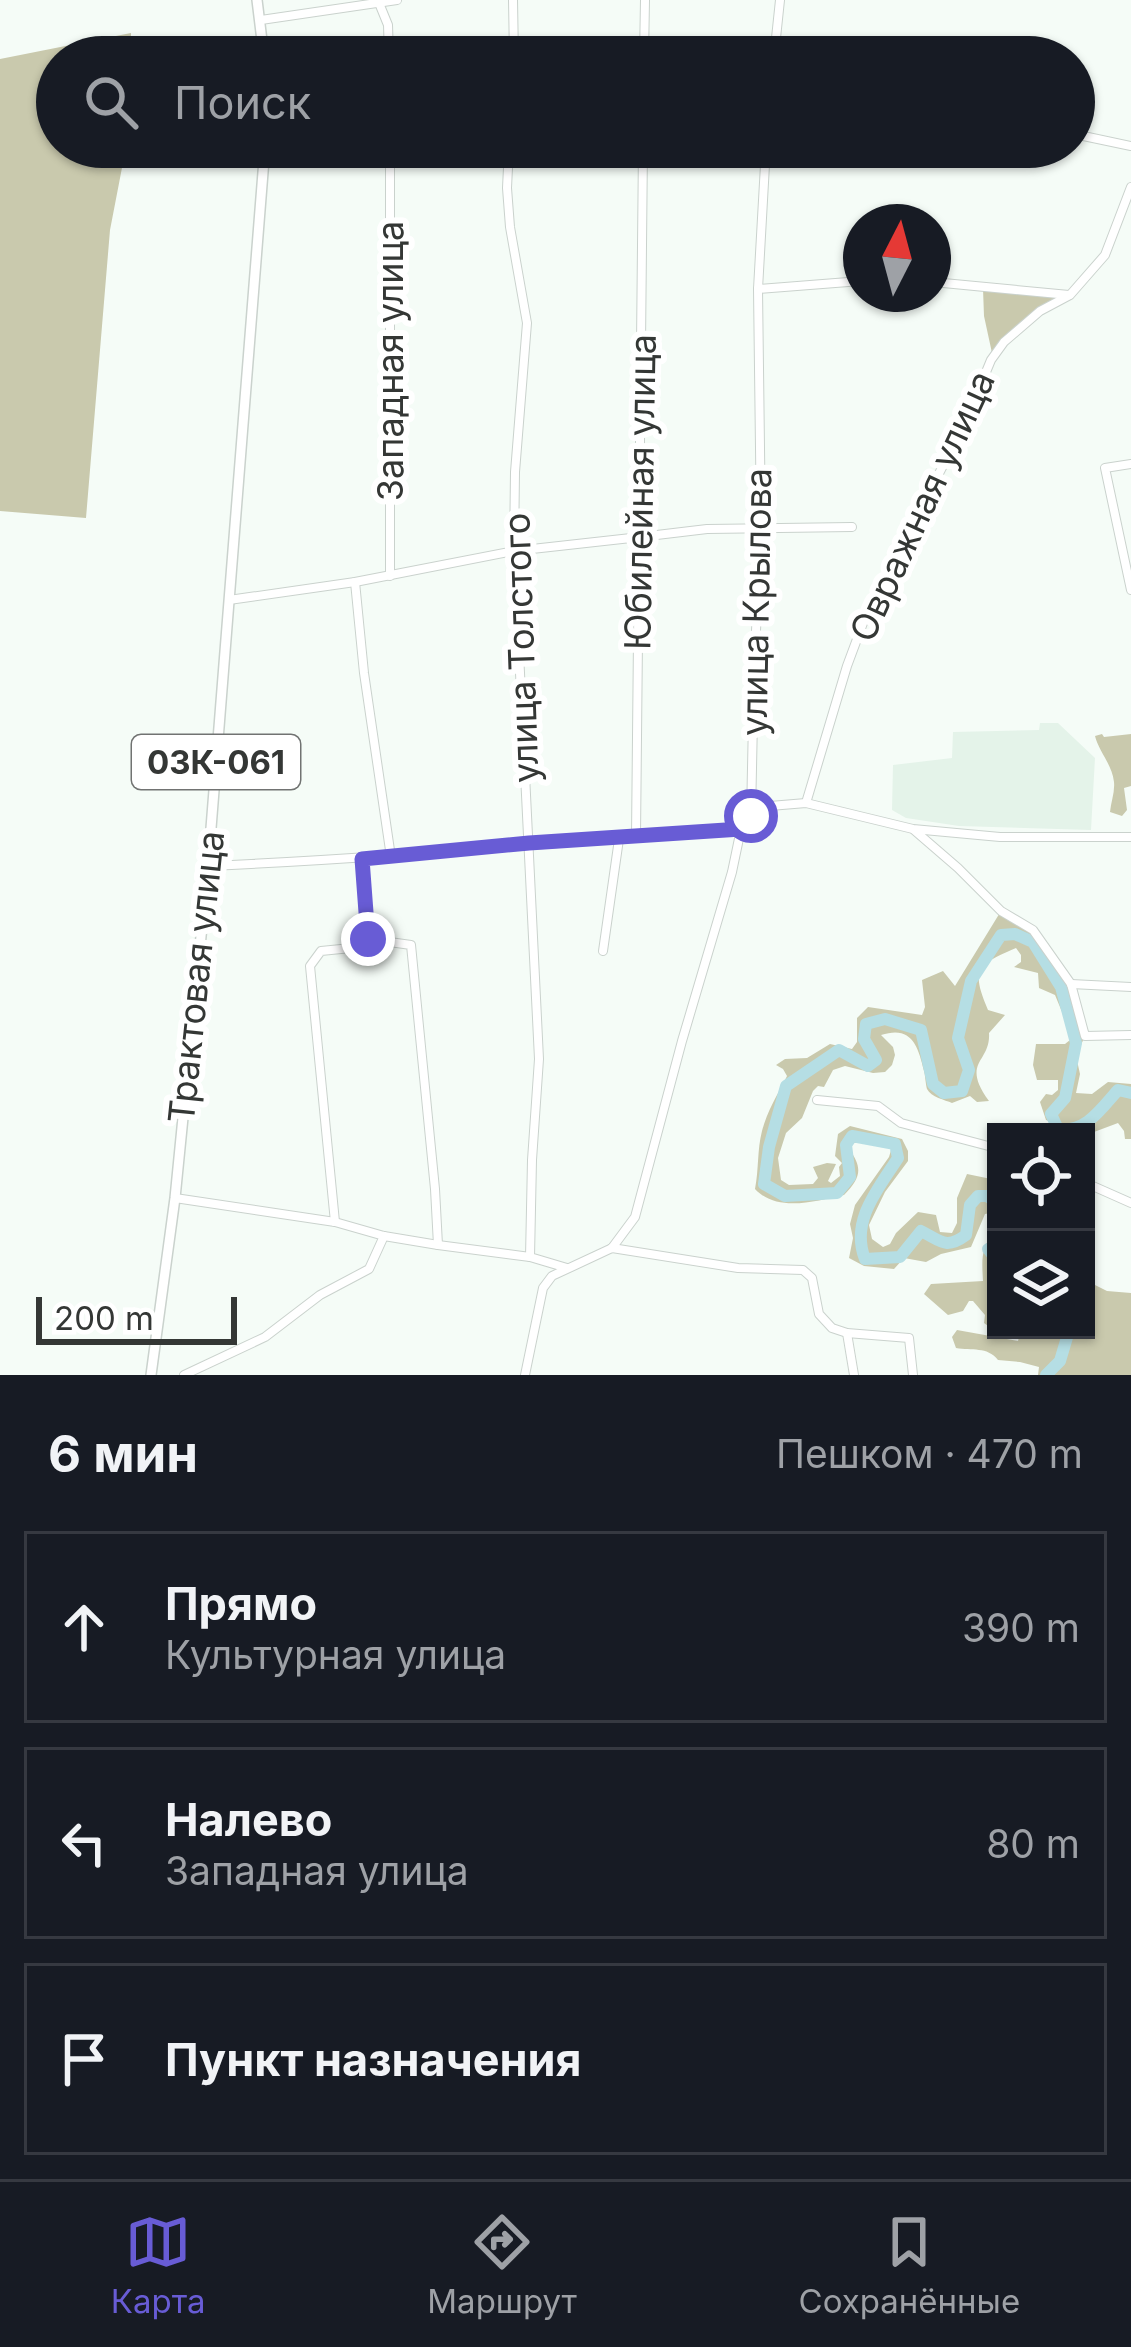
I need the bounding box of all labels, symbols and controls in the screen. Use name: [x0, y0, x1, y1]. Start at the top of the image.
search box: [36, 36, 1095, 168]
icon: search: [78, 69, 144, 135]
text: Поиск: [174, 75, 311, 130]
north arrow: [843, 204, 951, 312]
street label: Западная улица: [368, 221, 412, 501]
street label: Юбилейная улица: [615, 334, 665, 650]
street label: Овражная улица: [840, 364, 1004, 648]
street label: улица Крылова: [732, 468, 780, 736]
street label: улица Толстого: [494, 512, 548, 784]
road number: 03К-061: [132, 735, 300, 789]
route start: [724, 789, 778, 843]
street label: Трактовая улица: [159, 828, 233, 1126]
route end: [341, 912, 395, 966]
map controls: [987, 1123, 1095, 1339]
button: locate: [987, 1123, 1095, 1231]
button: layers: [987, 1231, 1095, 1339]
scale bar: [36, 1291, 237, 1344]
text: 200 m: [54, 1298, 154, 1338]
text: 6 мин: [48, 1423, 198, 1484]
text: Пешком · 470 m: [776, 1430, 1083, 1477]
text: Прямо: [165, 1576, 317, 1631]
icon: ahead: [51, 1594, 117, 1660]
text: 390 m: [962, 1604, 1080, 1651]
text: Культурная улица: [165, 1631, 506, 1678]
text: Налево: [165, 1792, 332, 1847]
icon: left: [51, 1810, 117, 1876]
text: 80 m: [986, 1820, 1080, 1867]
text: Западная улица: [165, 1847, 469, 1894]
icon: arrive: [51, 2026, 117, 2092]
text: Пункт назначения: [165, 2032, 582, 2087]
tab: Карта: [111, 2209, 206, 2321]
tab: Маршрут: [427, 2209, 577, 2321]
tab: Сохранённые: [799, 2209, 1020, 2321]

